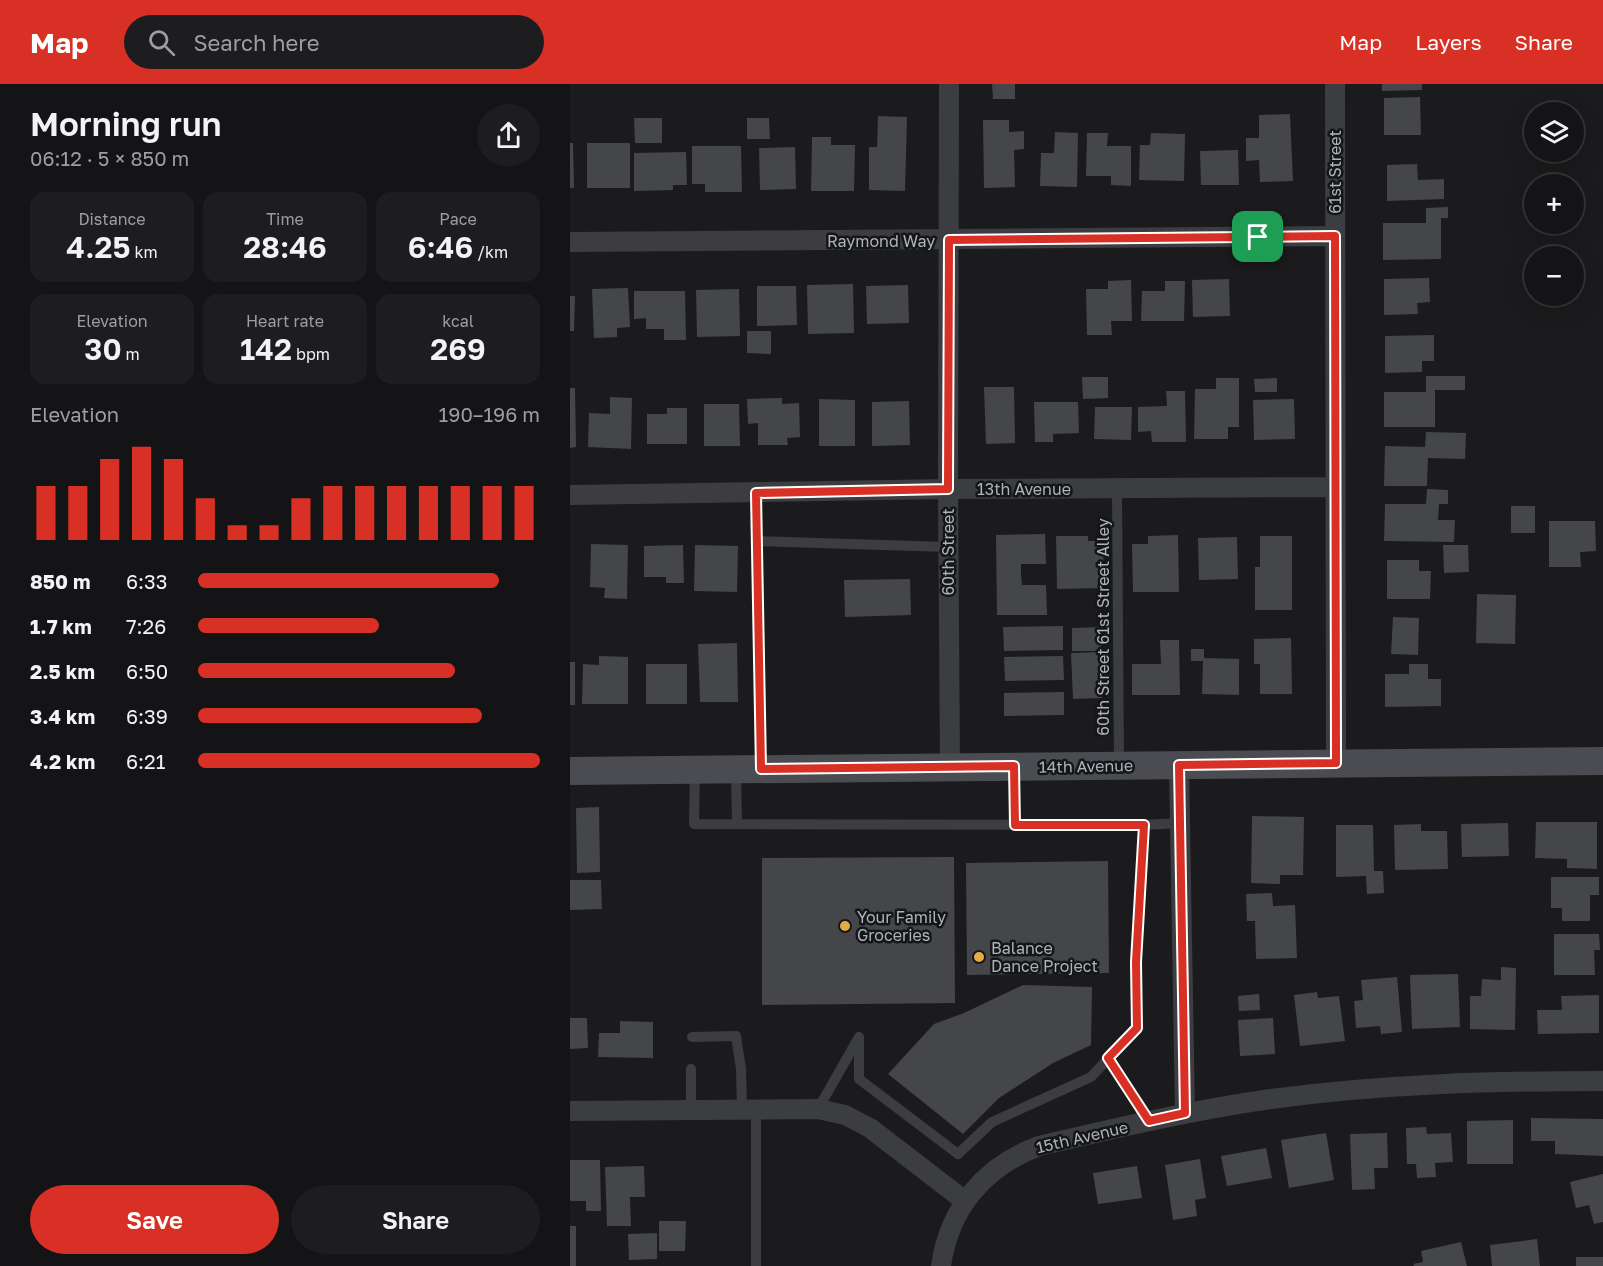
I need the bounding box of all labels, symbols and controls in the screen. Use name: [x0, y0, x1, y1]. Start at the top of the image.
search box: [124, 15, 544, 69]
text: Map: [30, 26, 88, 59]
icon: search: [145, 26, 178, 59]
text: Search here: [193, 29, 319, 56]
text: Map: [1339, 29, 1382, 55]
text: Layers: [1415, 29, 1482, 55]
text: Share: [1515, 29, 1573, 55]
map controls: [1524, 102, 1584, 306]
button: layers: [1524, 102, 1584, 162]
text: Morning run: [30, 104, 222, 143]
button: share: [477, 104, 540, 167]
street label: 61st Street: [1325, 130, 1345, 214]
text: 06:12 · 5 × 850 m: [30, 146, 189, 170]
button: +: [1524, 174, 1584, 234]
text: Distance: [78, 209, 146, 229]
text: Time: [266, 209, 304, 229]
text: Pace: [439, 209, 477, 229]
pin: [1232, 211, 1283, 262]
icon: arrive: [1241, 220, 1274, 253]
text: 4.25: [66, 229, 130, 265]
text: 28:46: [243, 229, 327, 265]
text: 6:46: [408, 229, 473, 265]
street label: Raymond Way: [827, 231, 935, 251]
text: km: [130, 242, 158, 262]
text: /km: [473, 242, 508, 262]
button: −: [1524, 246, 1584, 306]
text: Elevation: [76, 311, 148, 331]
text: Heart rate: [246, 311, 324, 331]
text: kcal: [442, 311, 474, 331]
text: 30: [84, 331, 122, 367]
text: 142: [240, 331, 292, 367]
text: 269: [430, 331, 486, 367]
text: m: [122, 344, 140, 364]
text: bpm: [292, 344, 330, 364]
text: Elevation: [30, 402, 119, 426]
text: 190–196 m: [439, 402, 540, 426]
street label: 13th Avenue: [977, 479, 1071, 499]
street label: 60th Street: [938, 508, 958, 596]
street label: 60th Street 61st Street Alley: [1093, 518, 1113, 736]
text: 850 m: [30, 569, 91, 593]
text: 6:33: [126, 569, 168, 593]
text: 1.7 km: [30, 614, 92, 638]
text: 7:26: [126, 614, 166, 638]
text: 2.5 km: [30, 659, 95, 683]
text: 6:50: [126, 659, 168, 683]
text: 3.4 km: [30, 704, 95, 728]
text: 6:39: [126, 704, 168, 728]
text: 4.2 km: [30, 749, 95, 773]
text: 6:21: [126, 749, 165, 773]
street label: 14th Avenue: [1039, 755, 1133, 777]
place label: Your Family Groceries: [857, 907, 946, 945]
marker: Your Family Groceries: [838, 919, 852, 933]
place label: Balance Dance Project: [991, 938, 1098, 976]
marker: Balance Dance Project: [972, 950, 986, 964]
street label: 15th Avenue: [1034, 1117, 1130, 1157]
button: Save: [30, 1185, 279, 1254]
button: Share: [291, 1185, 540, 1254]

